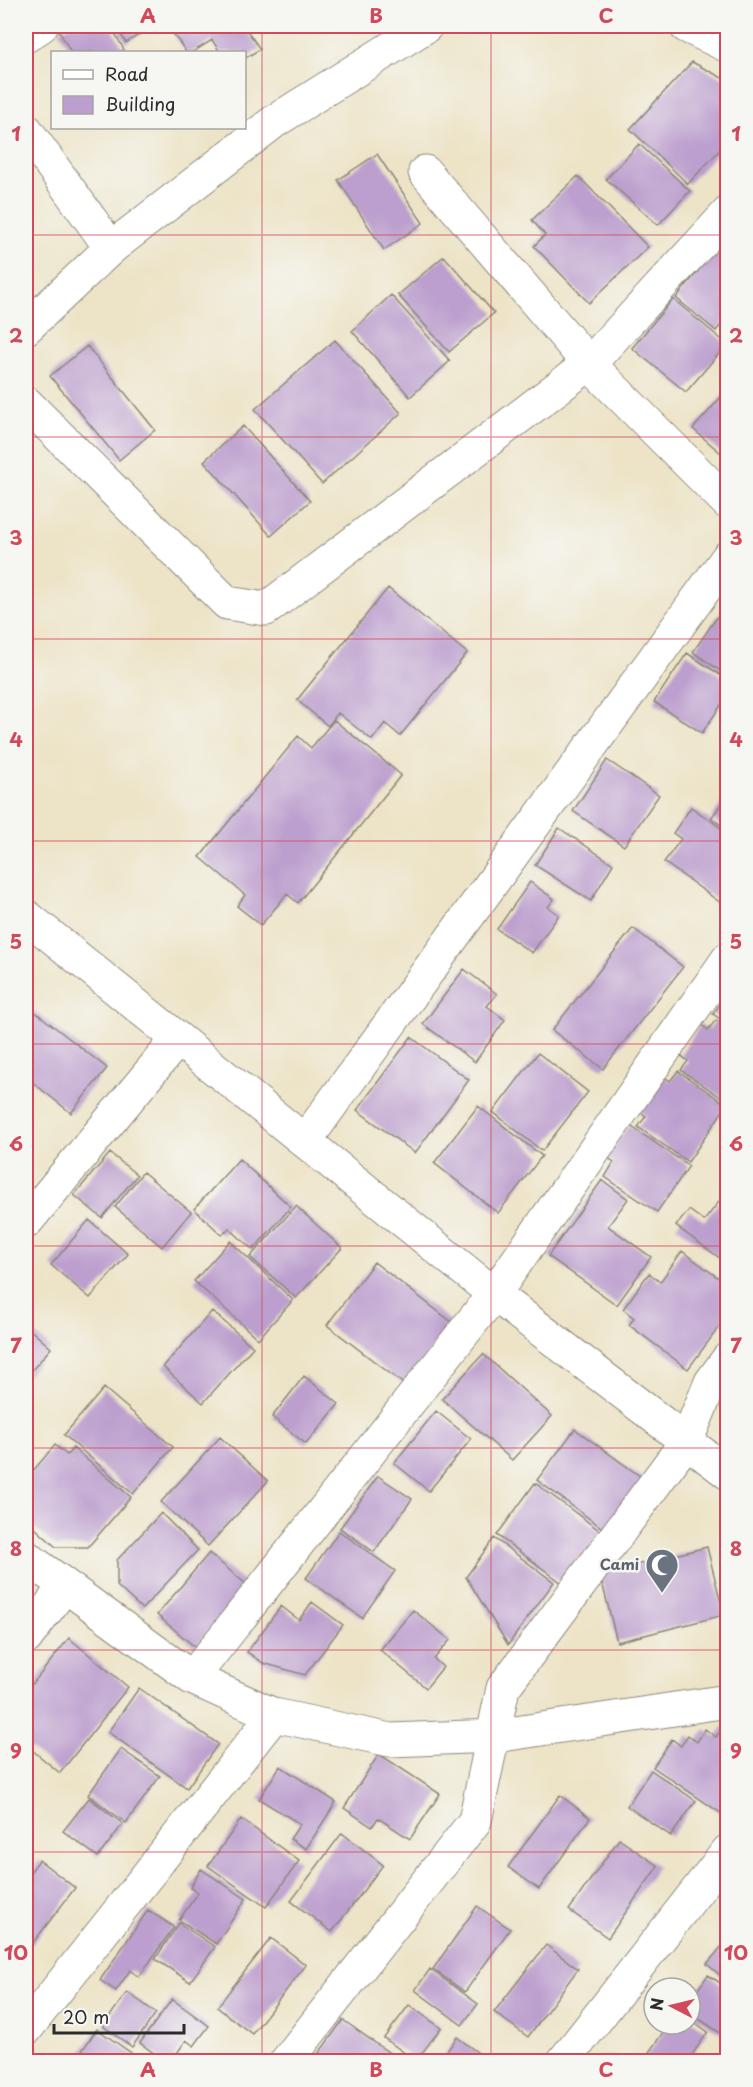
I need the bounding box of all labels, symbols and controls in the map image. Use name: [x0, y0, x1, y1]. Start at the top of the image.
text: A: [140, 0, 156, 30]
text: B: [369, 0, 383, 30]
text: C: [598, 0, 614, 30]
legend: [51, 51, 246, 129]
text: Road: [105, 60, 149, 87]
text: Building: [105, 90, 175, 117]
text: 1: [11, 118, 21, 148]
text: 1: [731, 118, 741, 148]
text: 2: [9, 320, 23, 350]
text: 2: [729, 320, 743, 350]
text: 3: [9, 522, 23, 552]
text: 3: [729, 522, 743, 552]
text: 4: [9, 724, 23, 754]
text: 4: [729, 724, 743, 754]
text: 5: [10, 926, 22, 956]
text: 5: [730, 926, 742, 956]
text: 6: [9, 1128, 23, 1158]
text: 6: [729, 1128, 743, 1158]
text: 7: [10, 1330, 22, 1360]
text: 7: [730, 1330, 742, 1360]
text: 8: [10, 1533, 22, 1563]
text: 8: [730, 1533, 742, 1563]
mosque icon: Cami: [644, 1547, 680, 1594]
place label: Cami: [600, 1552, 639, 1575]
text: 9: [10, 1735, 22, 1765]
text: 9: [730, 1735, 742, 1765]
text: 10: [4, 1937, 28, 1967]
text: 10: [724, 1937, 748, 1967]
north arrow: [642, 1976, 702, 2036]
text: N: [643, 1996, 669, 2012]
scale bar: [54, 1997, 184, 2035]
text: 20 m: [63, 2003, 109, 2030]
text: A: [140, 2054, 156, 2084]
text: B: [369, 2054, 383, 2084]
text: C: [598, 2054, 614, 2084]

